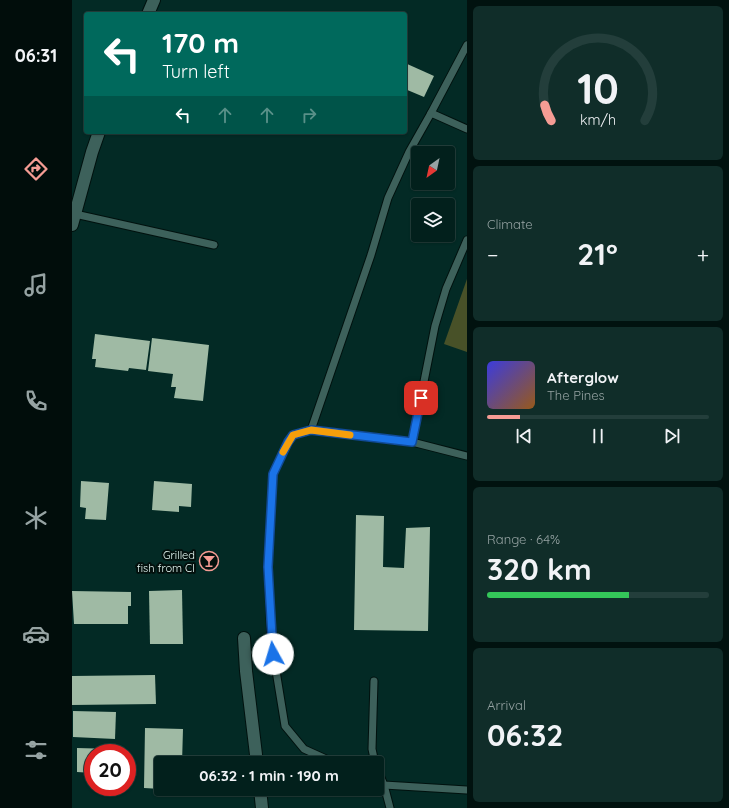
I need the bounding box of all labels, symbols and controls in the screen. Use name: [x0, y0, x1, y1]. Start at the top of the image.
text: 170 m: [162, 25, 239, 60]
icon: left: [96, 28, 148, 80]
text: 06:31: [15, 44, 57, 67]
text: Turn left: [162, 60, 230, 83]
text: 10: [577, 62, 619, 114]
icon: left: [172, 104, 194, 126]
icon: ahead: [214, 104, 236, 126]
icon: ahead: [256, 104, 278, 126]
icon: right: [298, 104, 320, 126]
text: km/h: [580, 111, 616, 129]
north arrow: [411, 146, 455, 190]
map controls: [411, 146, 455, 242]
icon: directions: [22, 155, 50, 183]
button: layers: [411, 198, 455, 242]
text: Climate: [487, 216, 533, 232]
text: 21°: [577, 235, 618, 273]
text: −: [487, 241, 498, 269]
text: +: [697, 241, 709, 269]
icon: music: [22, 271, 50, 299]
text: Afterglow: [547, 368, 619, 387]
pin: [404, 381, 438, 415]
icon: phone: [22, 387, 50, 415]
icon: arrive: [410, 387, 432, 409]
text: The Pines: [547, 387, 605, 403]
icon: previous: [513, 425, 535, 447]
icon: pause: [587, 425, 609, 447]
icon: next: [661, 425, 683, 447]
icon: climate: [22, 504, 50, 532]
text: Range · 64%: [487, 531, 560, 547]
place label: Grilled fish from CI: [137, 548, 195, 575]
bar icon: Grilled fish from CI: [198, 550, 220, 572]
text: 320 km: [487, 550, 592, 588]
icon: car: [22, 620, 50, 648]
position arrow: [252, 633, 294, 675]
text: Arrival: [487, 697, 526, 713]
text: 06:32: [487, 716, 563, 754]
icon: filters: [22, 736, 50, 764]
speed limit sign: 20: [84, 744, 136, 796]
text: 06:32 · 1 min · 190 m: [199, 766, 339, 785]

